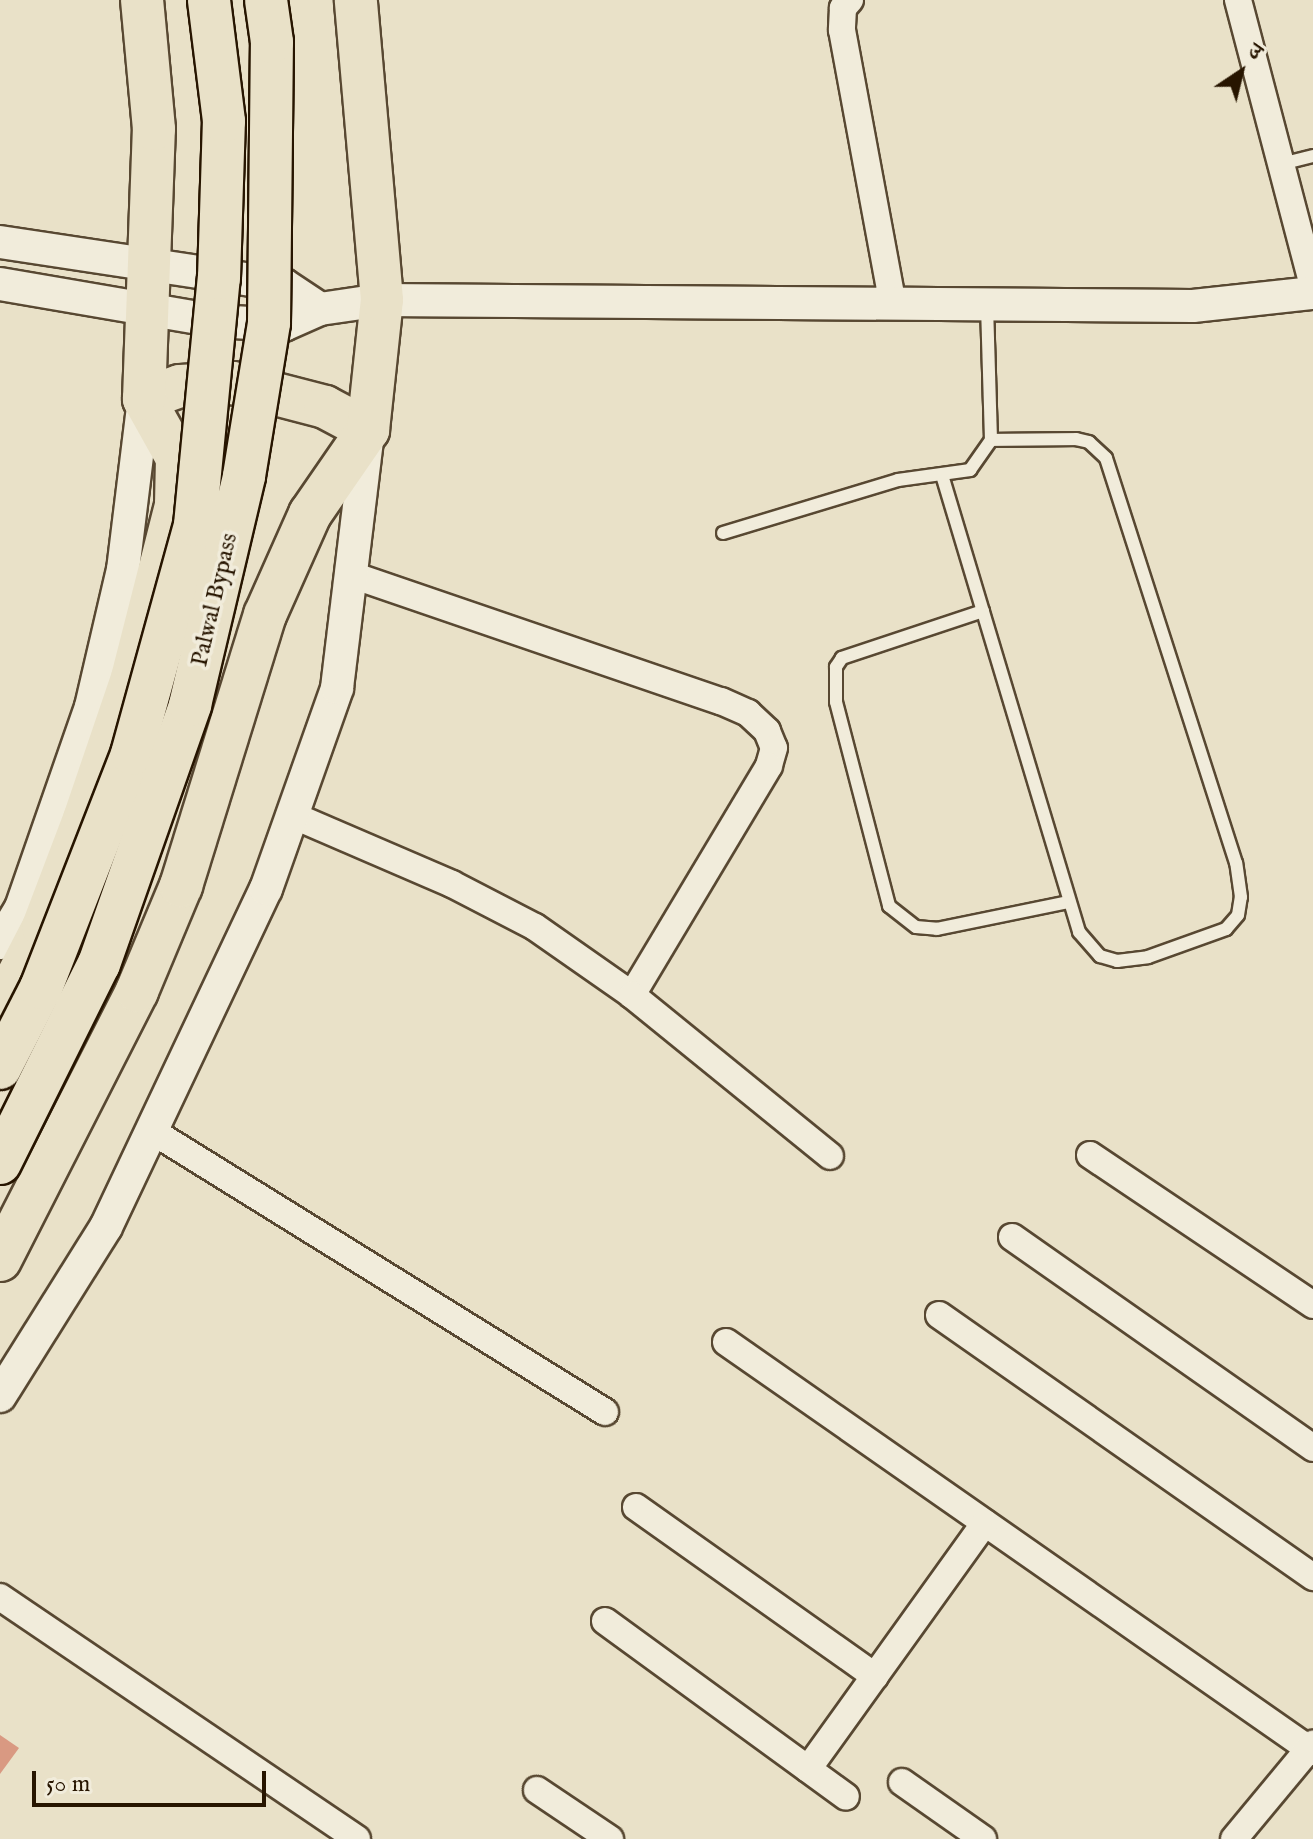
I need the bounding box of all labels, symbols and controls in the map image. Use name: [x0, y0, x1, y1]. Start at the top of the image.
north arrow: [1201, 32, 1281, 112]
text: उ: [1242, 38, 1267, 67]
street label: Palwal Bypass: [186, 530, 244, 670]
scale bar: [36, 1755, 270, 1805]
text: 50 m: [46, 1769, 90, 1800]

